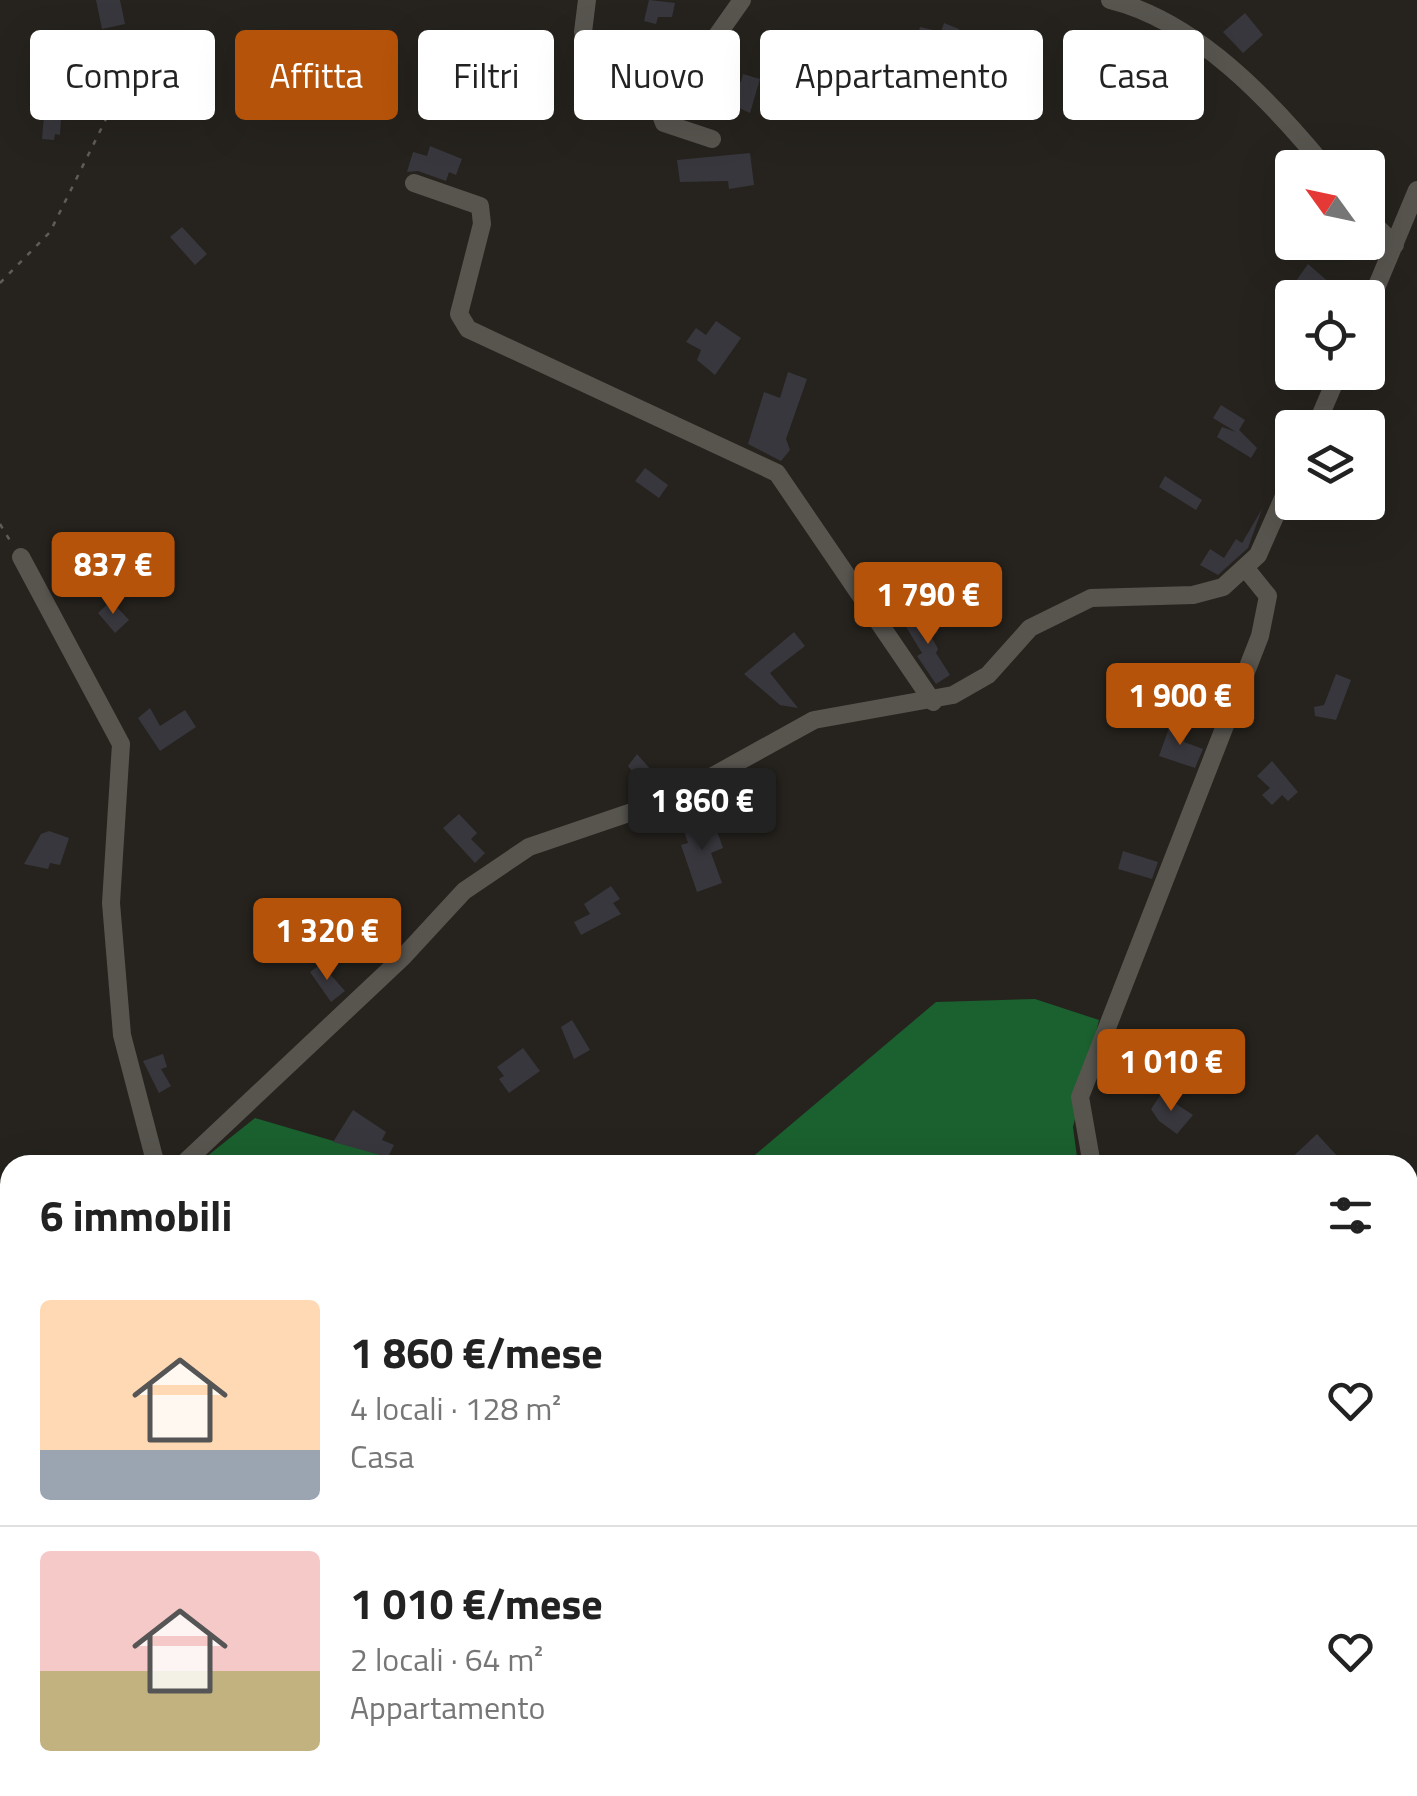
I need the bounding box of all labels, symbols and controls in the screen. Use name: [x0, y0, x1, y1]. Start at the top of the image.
chip: Compra: [30, 30, 215, 120]
chip: Affitta: [235, 30, 398, 120]
chip: Filtri: [418, 30, 554, 120]
chip: Nuovo: [574, 30, 740, 120]
chip: Appartamento: [760, 30, 1043, 120]
chip: Casa: [1063, 30, 1204, 120]
north arrow: [1275, 150, 1385, 260]
map controls: [1275, 150, 1385, 520]
button: locate: [1275, 280, 1385, 390]
button: layers: [1275, 410, 1385, 520]
pin: 837 €: [43, 532, 183, 617]
text: 837 €: [74, 540, 152, 588]
pin: 1 790 €: [836, 562, 1020, 647]
text: 1 790 €: [876, 570, 980, 618]
pin: 1 900 €: [1088, 663, 1272, 748]
text: 1 900 €: [1128, 671, 1232, 719]
pin: 1 860 €: [610, 768, 794, 853]
text: 1 860 €: [650, 776, 754, 824]
pin: 1 320 €: [235, 898, 419, 983]
text: 1 320 €: [275, 906, 379, 954]
pin: 1 010 €: [1079, 1029, 1263, 1114]
text: 1 010 €: [1119, 1037, 1223, 1085]
text: 6 immobili: [40, 1183, 232, 1247]
icon: filters: [1323, 1188, 1378, 1243]
text: 1 860 €/mese: [350, 1320, 603, 1384]
icon: home: [120, 1340, 240, 1460]
icon: heart: [1323, 1373, 1378, 1428]
text: 4 locali · 128 m²: [350, 1384, 561, 1432]
text: Casa: [350, 1432, 414, 1480]
text: 1 010 €/mese: [350, 1571, 603, 1635]
icon: home: [120, 1591, 240, 1711]
icon: heart: [1323, 1624, 1378, 1679]
text: 2 locali · 64 m²: [350, 1635, 543, 1683]
text: Appartamento: [350, 1683, 545, 1731]

